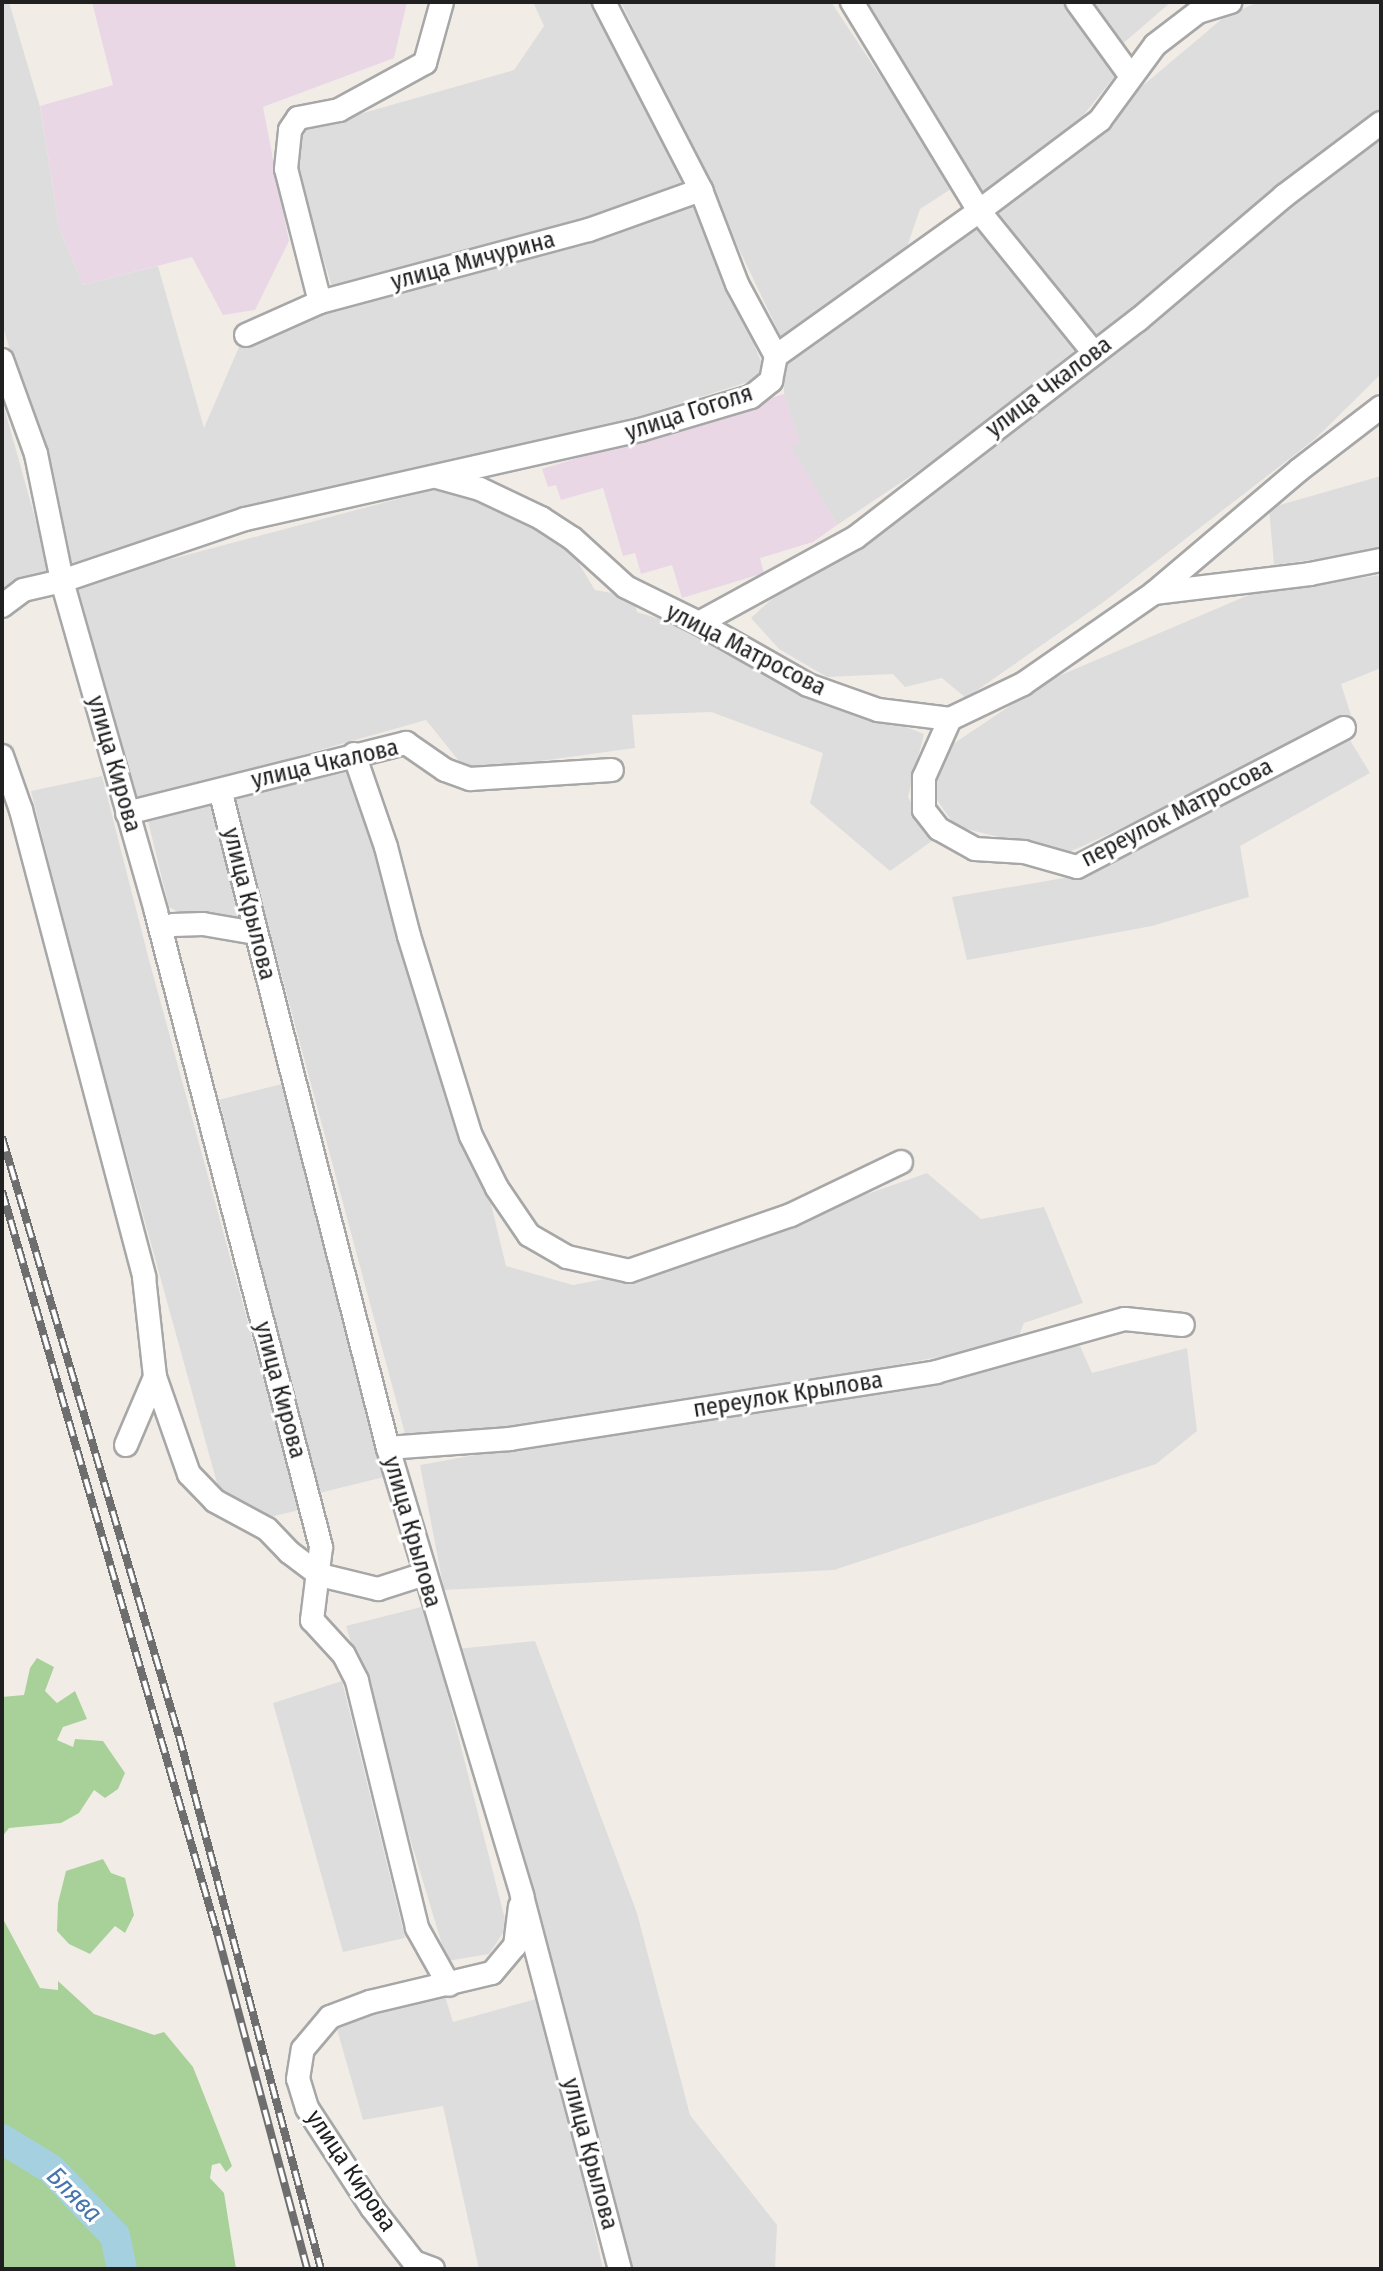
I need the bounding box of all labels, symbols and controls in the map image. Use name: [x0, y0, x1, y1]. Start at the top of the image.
street label: улица Мичурина: [388, 225, 558, 297]
street label: улица Чкалова: [980, 330, 1118, 444]
street label: улица Гоголя: [622, 379, 756, 447]
street label: улица Матросова: [661, 597, 831, 703]
street label: улица Кирова: [81, 693, 147, 835]
street label: улица Чкалова: [249, 733, 401, 795]
street label: переулок Матросова: [1077, 752, 1277, 874]
street label: улица Крылова: [216, 825, 282, 983]
street label: улица Кирова: [248, 1318, 312, 1462]
street label: переулок Крылова: [691, 1366, 885, 1424]
street label: улица Крылова: [377, 1453, 447, 1611]
street label: улица Крылова: [556, 2075, 624, 2233]
street label: улица Кирова: [300, 2105, 402, 2237]
water label: Блява: [40, 2161, 108, 2229]

